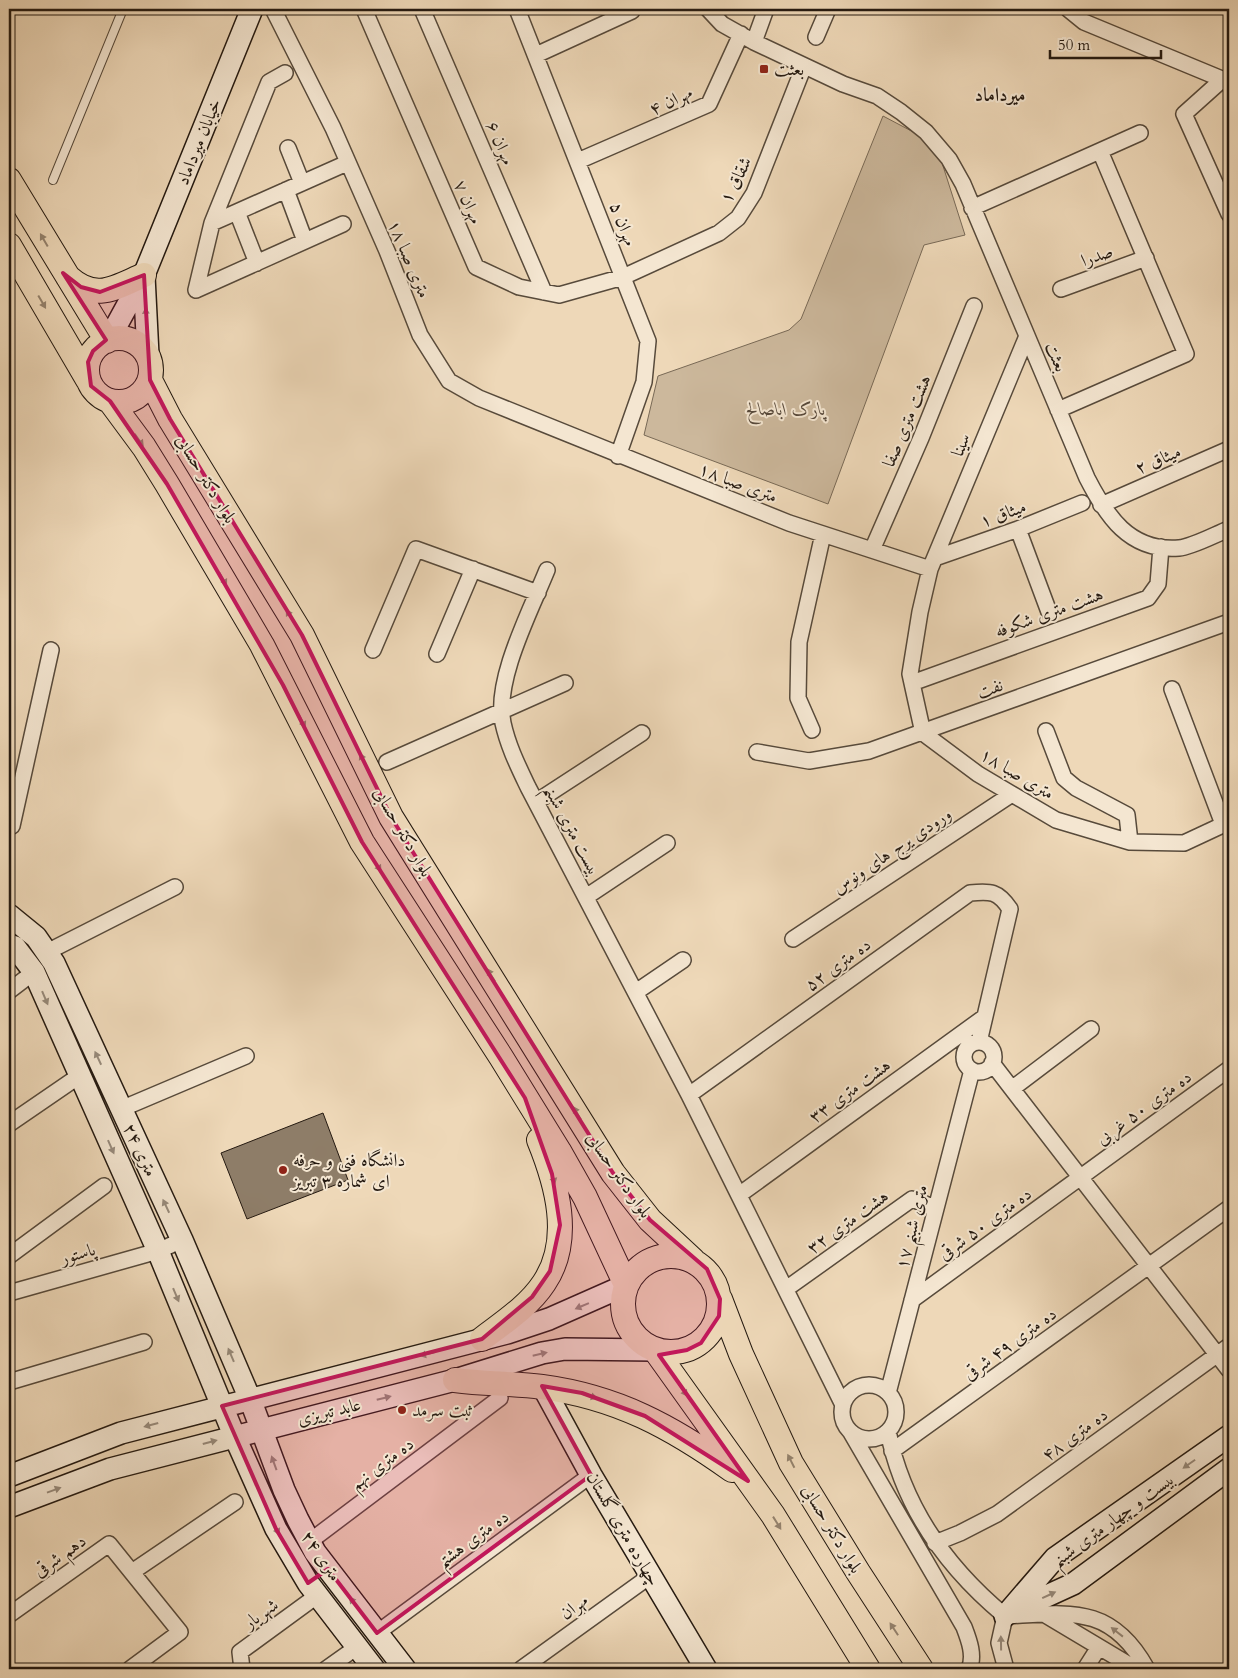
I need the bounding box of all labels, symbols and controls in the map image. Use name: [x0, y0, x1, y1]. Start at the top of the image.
scale bar: [1050, 28, 1162, 60]
text: 50 m: [1058, 35, 1090, 55]
place label: بعثت: [774, 57, 804, 82]
marker: بعثت: [758, 63, 770, 75]
street label: مهران ۴: [645, 80, 697, 122]
district label: میرداماد: [975, 82, 1025, 108]
street label: خیابان میرداماد: [170, 95, 228, 189]
street label: مهران ۶: [480, 117, 520, 169]
street label: شقاق ۱: [714, 153, 758, 207]
street label: مهران ۷: [448, 176, 488, 228]
street label: مهران ۵: [603, 198, 643, 250]
street label: متری صبا ۱۸: [381, 216, 437, 302]
one-way arrow: [39, 233, 48, 246]
street label: صدرا: [1078, 239, 1116, 273]
one-way arrow: [38, 296, 47, 309]
one-way arrow: [142, 307, 150, 323]
street label: بعثت: [1039, 338, 1073, 376]
street label: هشت متری صفا: [876, 371, 938, 471]
park label: پارک اباصالح: [746, 397, 827, 425]
street label: بلوار دکتر حسابی: [169, 430, 243, 528]
street label: سینا: [945, 430, 977, 460]
one-way arrow: [134, 433, 144, 447]
street label: میثاق ۲: [1131, 439, 1185, 481]
street label: متری صبا ۱۸: [695, 457, 781, 509]
street label: میثاق ۱: [976, 494, 1030, 534]
one-way arrow: [219, 573, 228, 586]
street label: هشت متری شکوفه: [991, 582, 1107, 644]
one-way arrow: [285, 609, 294, 622]
street label: نفت: [973, 673, 1007, 705]
one-way arrow: [298, 714, 306, 729]
street label: متری صبا ۱۸: [975, 742, 1059, 806]
one-way arrow: [359, 753, 367, 768]
street label: بیست متری شبنم: [533, 780, 606, 882]
street label: بلوار دکتر حسابی: [367, 782, 439, 882]
street label: ورودی یرج های ونوس: [827, 802, 958, 903]
one-way arrow: [372, 859, 382, 872]
street label: ده متری ۵۲: [800, 933, 876, 997]
one-way arrow: [486, 969, 495, 982]
one-way arrow: [42, 991, 50, 1005]
one-way arrow: [94, 1051, 102, 1065]
street label: هشت متری ۳۳: [804, 1053, 896, 1129]
street label: ده متری ۵۰ غربی: [1091, 1065, 1197, 1151]
one-way arrow: [572, 1106, 581, 1119]
street label: ۲۴ متری: [117, 1119, 163, 1181]
street label: بلوار دکتر حسابی: [580, 1127, 658, 1223]
one-way arrow: [106, 1139, 115, 1154]
place label: دانشگاه فنی و حرفه ای شماره ۳ تبریز: [291, 1148, 405, 1194]
marker: دانشگاه فنی و حرفه ای شماره ۳ تبریز: [277, 1164, 289, 1176]
one-way arrow: [549, 1170, 557, 1185]
street label: ۱۷ متری شبنم: [889, 1182, 939, 1273]
street label: ده متری ۵۰ شرقی: [933, 1182, 1037, 1266]
street label: هشت متری ۳۲: [802, 1184, 894, 1260]
one-way arrow: [161, 1198, 170, 1213]
street label: پاستور: [56, 1237, 100, 1271]
one-way arrow: [173, 1288, 181, 1302]
street label: ده متری ۴۹ شرقی: [958, 1302, 1062, 1386]
one-way arrow: [575, 1303, 589, 1311]
one-way arrow: [226, 1347, 234, 1362]
one-way arrow: [419, 1350, 434, 1358]
one-way arrow: [533, 1350, 548, 1358]
one-way arrow: [678, 1383, 688, 1397]
street label: عابد تبریزی: [295, 1392, 363, 1432]
one-way arrow: [582, 1392, 597, 1400]
one-way arrow: [377, 1394, 392, 1402]
place label: ثبت سرمد: [412, 1398, 473, 1423]
street label: ده متری ۴۸: [1037, 1403, 1113, 1467]
marker: ثبت سرمد: [396, 1404, 408, 1416]
one-way arrow: [143, 1421, 158, 1429]
street label: ده متری نهم: [345, 1432, 421, 1499]
one-way arrow: [202, 1438, 217, 1446]
one-way arrow: [787, 1453, 795, 1468]
one-way arrow: [270, 1455, 278, 1470]
one-way arrow: [1183, 1459, 1196, 1469]
street label: چهارده متری گلستان: [580, 1467, 666, 1591]
street label: بیست و چهار متری شبنم: [1046, 1467, 1183, 1577]
street label: بلوار دکتر حسابی: [795, 1480, 869, 1578]
one-way arrow: [47, 1486, 62, 1493]
street label: ده متری هشتم: [432, 1504, 517, 1578]
one-way arrow: [773, 1516, 782, 1529]
one-way arrow: [272, 1520, 280, 1535]
street label: ۲۴ متری: [295, 1526, 347, 1586]
street label: دهم شرقی: [28, 1529, 94, 1587]
street label: مهران: [555, 1588, 594, 1626]
one-way arrow: [1042, 1591, 1056, 1599]
street label: شهریار: [237, 1593, 284, 1636]
one-way arrow: [349, 1596, 359, 1610]
one-way arrow: [890, 1622, 899, 1635]
one-way arrow: [1111, 1626, 1124, 1637]
one-way arrow: [997, 1634, 1005, 1650]

